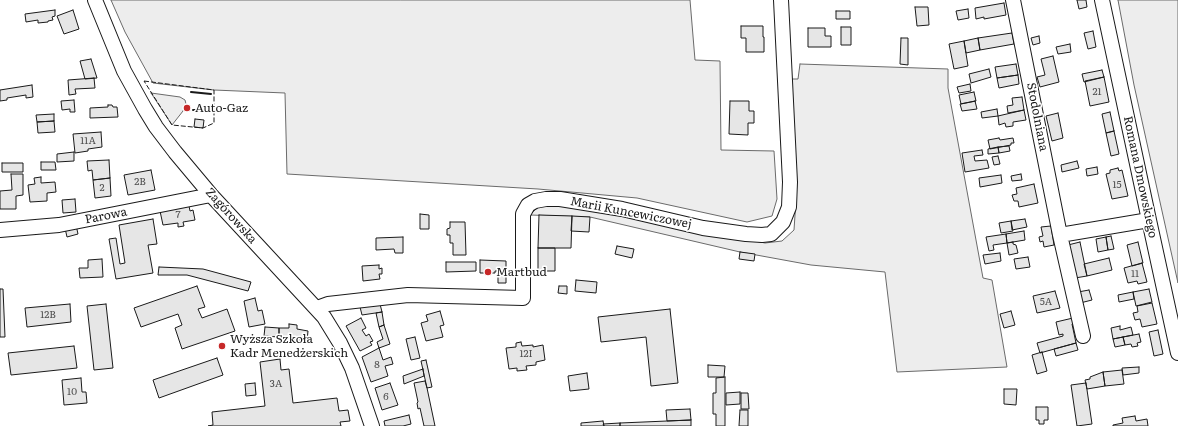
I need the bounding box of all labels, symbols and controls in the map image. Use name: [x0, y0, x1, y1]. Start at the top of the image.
street label: Stodolniana: [1023, 81, 1051, 153]
house number: 21: [1092, 86, 1102, 98]
place label: Auto-Gaz: [195, 101, 248, 115]
marker: Auto-Gaz: [182, 103, 192, 113]
street label: Romana Dmowskiego: [1120, 115, 1160, 239]
house number: 11A: [80, 135, 96, 147]
house number: 2B: [134, 176, 146, 188]
house number: 15: [1112, 179, 1122, 191]
house number: 2: [99, 182, 105, 194]
street label: Zagórowska: [202, 185, 260, 247]
street label: Marii Kuncewiczowej: [569, 194, 693, 232]
street label: Parowa: [84, 205, 128, 227]
house number: 7: [175, 209, 181, 221]
place label: Martbud: [496, 265, 547, 279]
marker: Martbud: [483, 267, 493, 277]
house number: 11: [1131, 268, 1139, 280]
house number: 5A: [1040, 296, 1052, 308]
house number: 12B: [40, 309, 56, 321]
place label: Wyższa Szkoła Kadr Menedżerskich: [230, 332, 348, 360]
marker: Wyższa Szkoła Kadr Menedżerskich: [217, 341, 227, 351]
house number: 12I: [519, 348, 533, 360]
house number: 8: [374, 359, 380, 371]
house number: 3A: [270, 378, 282, 390]
house number: 10: [67, 386, 77, 398]
house number: 6: [383, 391, 389, 403]

